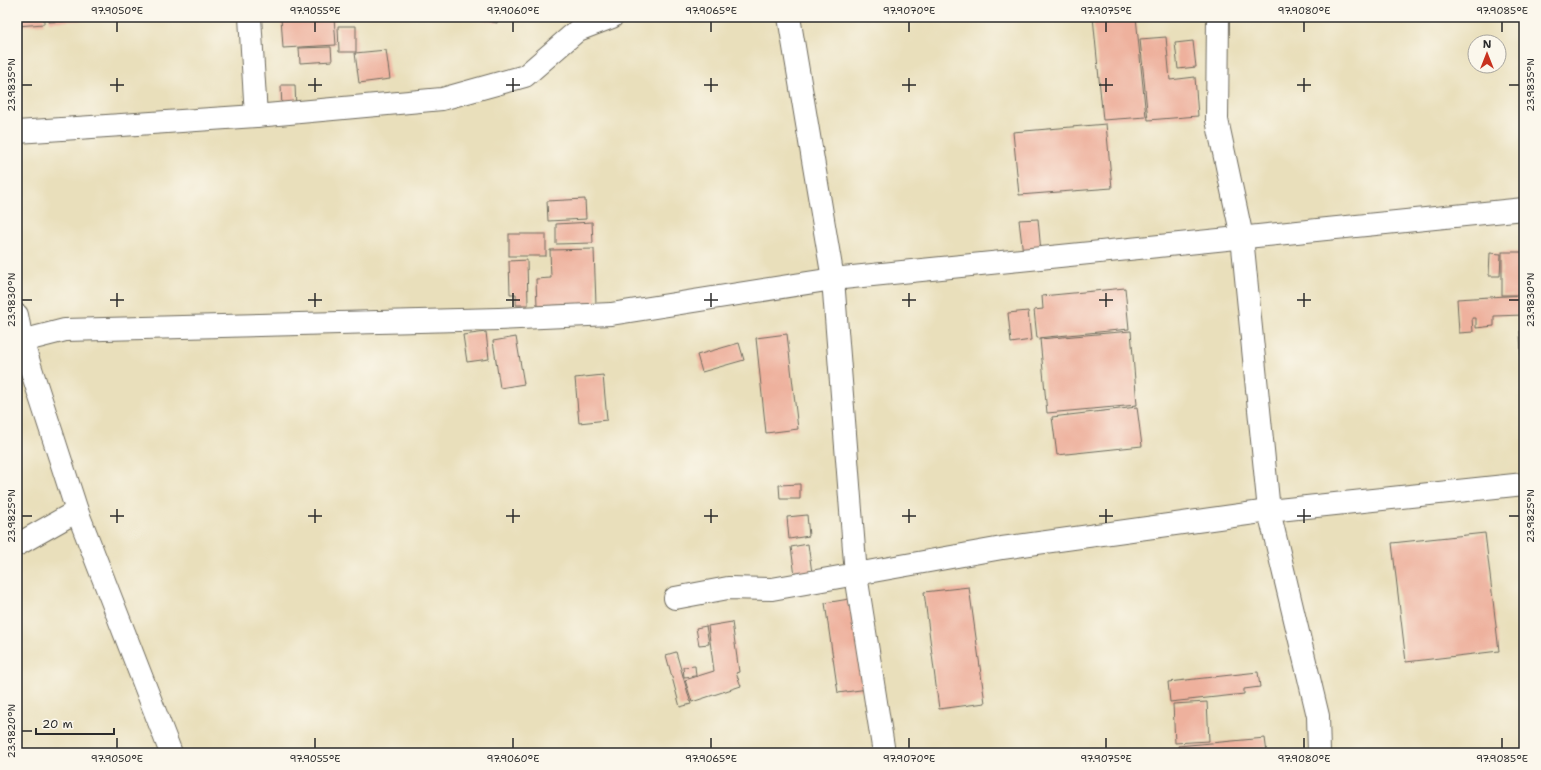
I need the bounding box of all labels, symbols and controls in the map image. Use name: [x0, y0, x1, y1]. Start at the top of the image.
text: 97.9050°E: [91, 4, 143, 17]
text: 97.9055°E: [289, 4, 341, 17]
text: 97.9060°E: [487, 4, 539, 17]
text: 97.9065°E: [685, 4, 737, 17]
text: 97.9070°E: [883, 4, 935, 17]
text: 97.9075°E: [1080, 4, 1132, 17]
text: 97.9080°E: [1277, 4, 1331, 17]
text: 97.9085°E: [1476, 4, 1528, 17]
north arrow: [1467, 34, 1507, 74]
text: N: [1483, 37, 1492, 52]
text: 23.9835°N: [5, 58, 18, 112]
text: 23.9835°N: [1524, 58, 1537, 112]
text: 23.9830°N: [5, 273, 18, 327]
text: 23.9830°N: [1524, 273, 1537, 327]
text: 23.9825°N: [5, 489, 18, 543]
text: 23.9825°N: [1524, 489, 1537, 543]
text: 23.9820°N: [5, 704, 18, 758]
scale bar: [36, 710, 114, 736]
text: 20 m: [42, 716, 73, 732]
text: 97.9050°E: [91, 752, 143, 765]
text: 97.9055°E: [289, 752, 341, 765]
text: 97.9060°E: [487, 752, 539, 765]
text: 97.9065°E: [685, 752, 737, 765]
text: 97.9070°E: [883, 752, 935, 765]
text: 97.9075°E: [1080, 752, 1132, 765]
text: 97.9080°E: [1277, 752, 1331, 765]
text: 97.9085°E: [1476, 752, 1528, 765]

